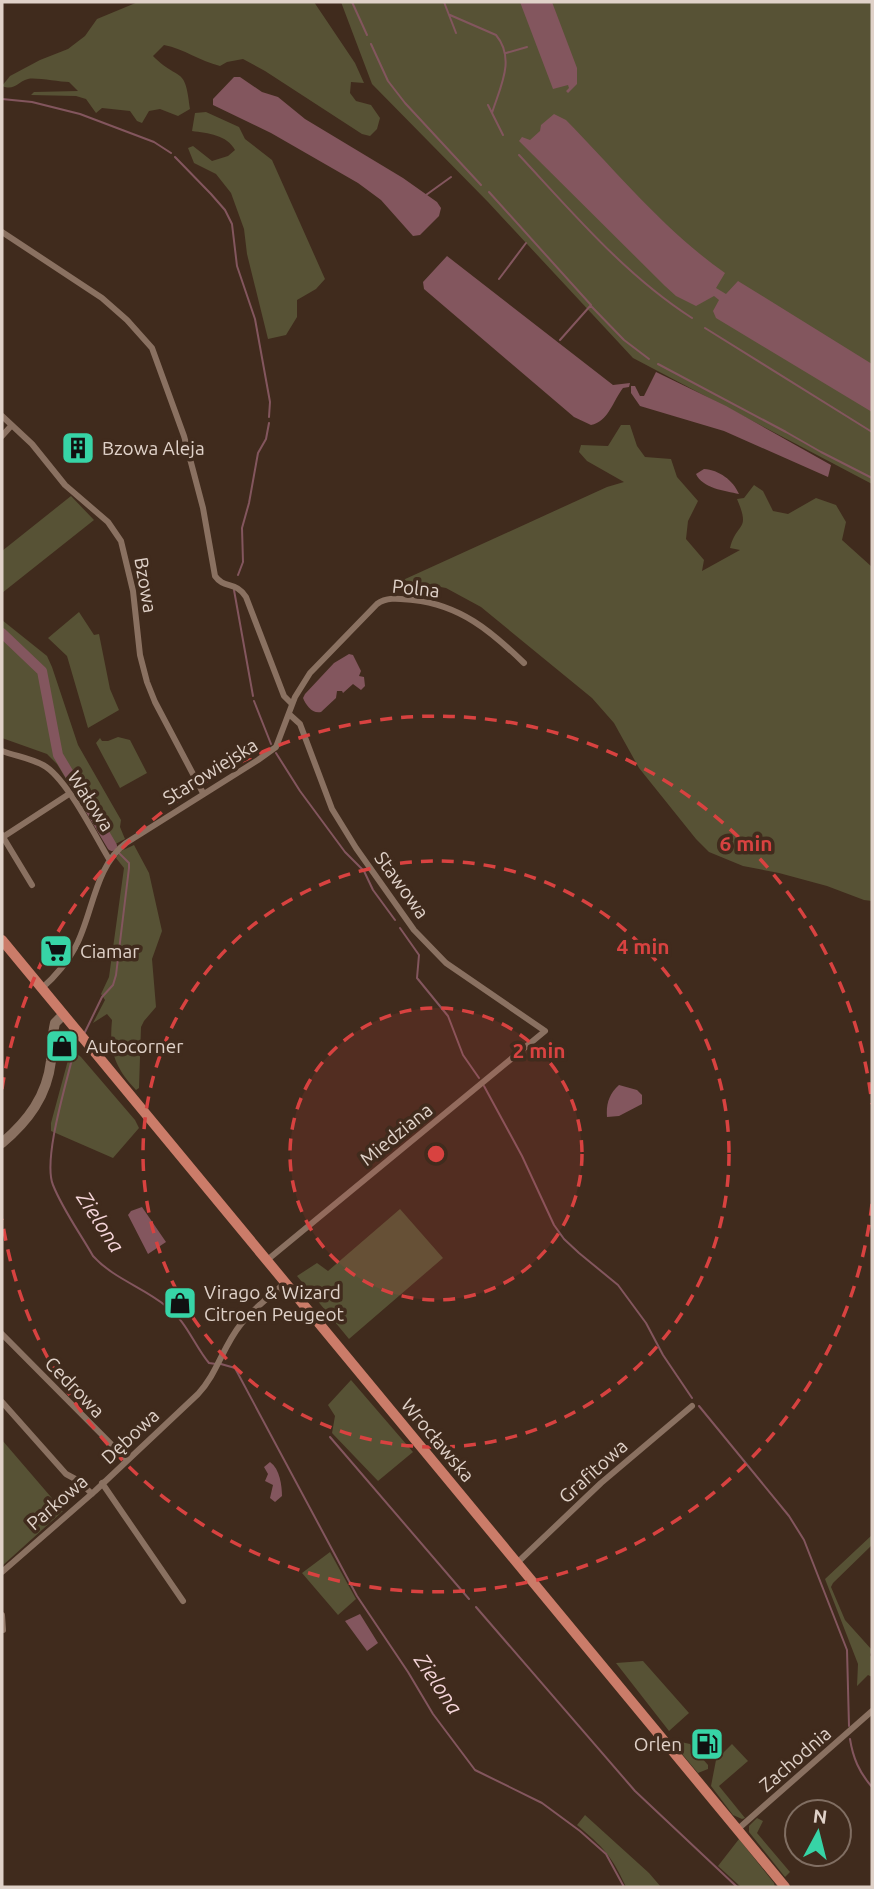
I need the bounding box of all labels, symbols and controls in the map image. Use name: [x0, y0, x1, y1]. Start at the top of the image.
building icon: Bzowa Aleja: [59, 429, 97, 467]
place label: Bzowa Aleja: [102, 437, 205, 459]
street label: Bzowa: [130, 555, 162, 615]
street label: Polna: [391, 575, 441, 601]
street label: Starowiejska: [159, 733, 261, 809]
street label: Wałowa: [63, 767, 119, 835]
text: 6 min: [719, 831, 773, 855]
street label: Stawowa: [370, 847, 434, 923]
supermarket icon: Ciamar: [37, 932, 75, 970]
text: 4 min: [616, 934, 670, 958]
place label: Ciamar: [80, 940, 139, 962]
shop icon: Autocorner: [43, 1027, 81, 1065]
place label: Autocorner: [86, 1035, 183, 1057]
text: 2 min: [512, 1038, 566, 1062]
street label: Miedziana: [355, 1098, 437, 1170]
centre of rings: [424, 1142, 448, 1166]
water label: Zielona: [72, 1186, 129, 1256]
place label: Virago & Wizard Citroen Peugeot: [204, 1281, 345, 1325]
shop icon: Virago & Wizard Citroen Peugeot: [161, 1284, 199, 1322]
street label: Cedrowa: [41, 1352, 109, 1422]
street label: Wrocławska: [397, 1394, 479, 1486]
street label: Dębowa: [97, 1404, 163, 1468]
street label: Grafitowa: [554, 1435, 632, 1507]
street label: Parkowa: [22, 1470, 92, 1534]
water label: Zielona: [409, 1648, 468, 1718]
street label: Zachodnia: [755, 1722, 835, 1796]
fuel station icon: Orlen: [688, 1725, 726, 1763]
place label: Orlen: [634, 1733, 682, 1755]
north arrow: [783, 1798, 853, 1868]
text: N: [812, 1804, 828, 1828]

